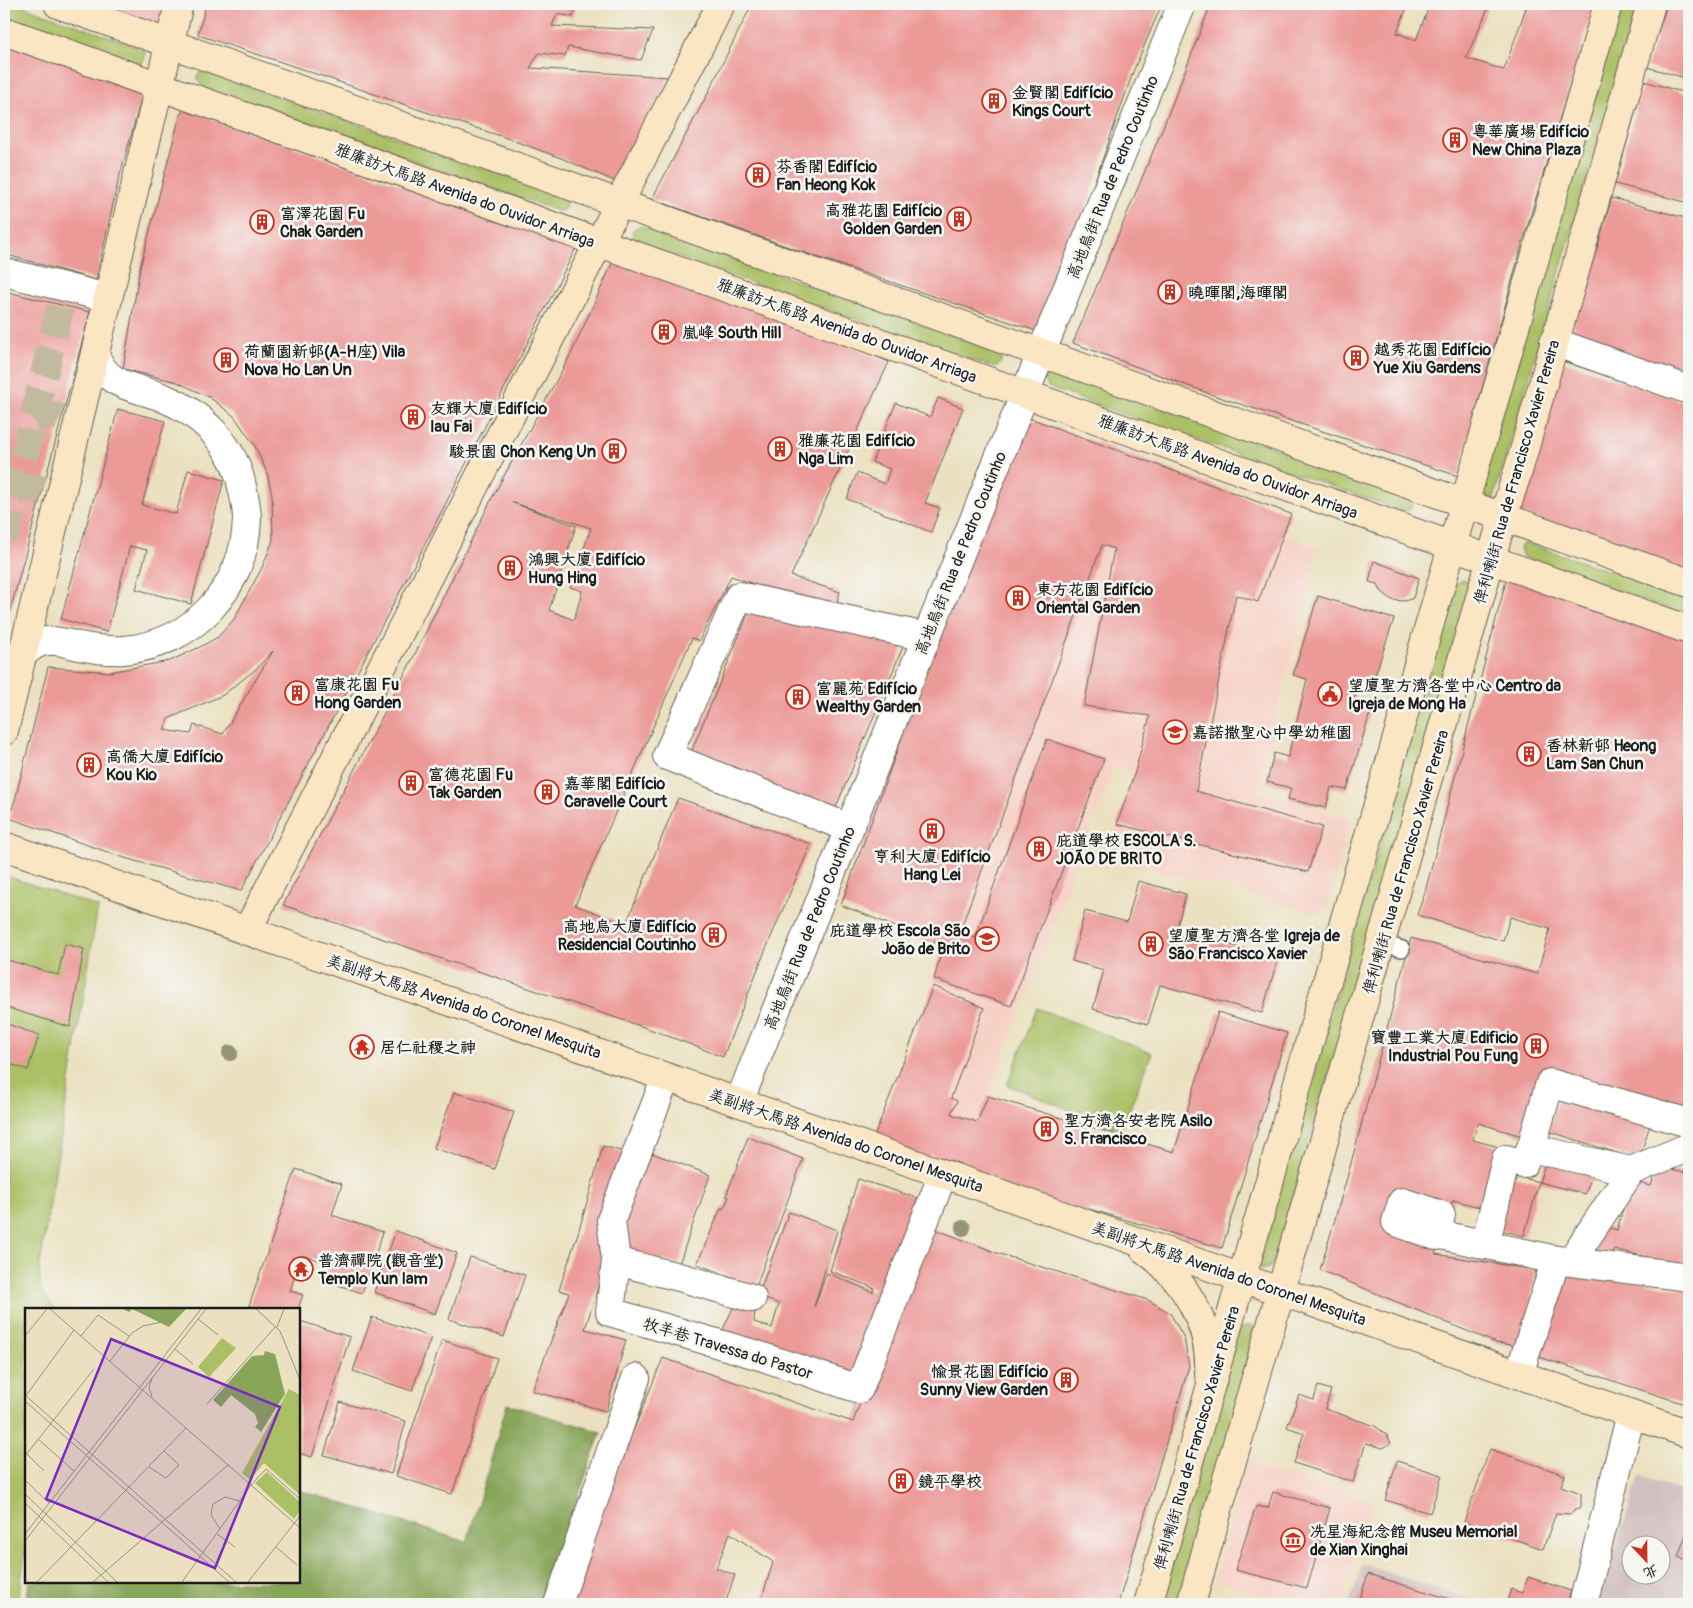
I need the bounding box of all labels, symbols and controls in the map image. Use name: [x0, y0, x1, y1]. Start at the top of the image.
street label: 高地烏街 Rua de Pedro Coutinho: [1063, 72, 1163, 282]
place label: 金賢閣 Edifício Kings Court: [1012, 83, 1113, 121]
building icon: 金賢閣 Edifício Kings Court: [981, 88, 1007, 114]
place label: 粵華廣場 Edifício New China Plaza: [1472, 122, 1589, 160]
building icon: 粵華廣場 Edifício New China Plaza: [1442, 127, 1468, 153]
street label: 雅廉訪大馬路 Avenida do Ouvidor Arriaga: [332, 140, 597, 252]
place label: 芬香閣 Edifício Fan Heong Kok: [776, 157, 877, 195]
building icon: 芬香閣 Edifício Fan Heong Kok: [745, 162, 771, 188]
place label: 高雅花園 Edifício Golden Garden: [825, 201, 942, 239]
place label: 富澤花園 Fu Chak Garden: [280, 204, 365, 242]
building icon: 高雅花園 Edifício Golden Garden: [946, 206, 972, 232]
building icon: 富澤花園 Fu Chak Garden: [249, 209, 275, 235]
street label: 雅廉訪大馬路 Avenida do Ouvidor Arriaga: [714, 275, 979, 387]
building icon: 曉暉閣,海暉閣: [1157, 279, 1183, 305]
place label: 曉暉閣,海暉閣: [1188, 283, 1288, 303]
building icon: 嵐峰 South Hill: [651, 319, 677, 345]
place label: 嵐峰 South Hill: [682, 323, 782, 343]
street label: 俾利喇街 Rua de Francisco Xavier Pereira: [1470, 338, 1564, 607]
place label: 越秀花園 Edifício Yue Xiu Gardens: [1373, 340, 1491, 378]
place label: 荷蘭園新邨(A-H座) Vila Nova Ho Lan Un: [244, 342, 406, 380]
building icon: 越秀花園 Edifício Yue Xiu Gardens: [1343, 345, 1369, 371]
building icon: 荷蘭園新邨(A-H座) Vila Nova Ho Lan Un: [213, 347, 239, 373]
place label: 友輝大廈 Edifício Iau Fai: [430, 399, 547, 437]
building icon: 友輝大廈 Edifício Iau Fai: [400, 404, 426, 430]
street label: 雅廉訪大馬路 Avenida do Ouvidor Arriaga: [1095, 411, 1360, 523]
place label: 雅廉花園 Edifício Nga Lim: [798, 431, 915, 469]
building icon: 雅廉花園 Edifício Nga Lim: [767, 436, 793, 462]
building icon: 駿景園 Chon Keng Un: [601, 438, 627, 464]
place label: 駿景園 Chon Keng Un: [449, 442, 596, 462]
street label: 高地烏街 Rua de Pedro Coutinho: [911, 448, 1011, 658]
place label: 鴻興大廈 Edifício Hung Hing: [528, 550, 645, 588]
building icon: 鴻興大廈 Edifício Hung Hing: [497, 555, 523, 581]
place label: 東方花園 Edifício Oriental Garden: [1036, 580, 1153, 618]
building icon: 東方花園 Edifício Oriental Garden: [1005, 585, 1031, 611]
place label: 富康花園 Fu Hong Garden: [314, 675, 401, 713]
place label: 望廈聖方濟各堂中心 Centro da Igreja de Mong Ha: [1348, 676, 1562, 714]
place label: 富麗苑 Edifício Wealthy Garden: [816, 679, 921, 717]
building icon: 富康花園 Fu Hong Garden: [284, 680, 310, 706]
public building icon: 望廈聖方濟各堂中心 Centro da Igreja de Mong Ha: [1317, 681, 1343, 707]
building icon: 富麗苑 Edifício Wealthy Garden: [785, 684, 811, 710]
school or university icon: 嘉諾撒聖心中學幼稚園: [1162, 719, 1188, 745]
place label: 嘉諾撒聖心中學幼稚園: [1192, 723, 1352, 743]
street label: 俾利喇街 Rua de Francisco Xavier Pereira: [1359, 728, 1453, 997]
place label: 香林新邨 Heong Lam San Chun: [1546, 736, 1656, 774]
building icon: 香林新邨 Heong Lam San Chun: [1516, 741, 1542, 767]
place label: 高僑大廈 Edifício Kou Kio: [106, 747, 223, 785]
building icon: 高僑大廈 Edifício Kou Kio: [76, 752, 102, 778]
place label: 富德花園 Fu Tak Garden: [427, 765, 513, 803]
building icon: 富德花園 Fu Tak Garden: [398, 770, 424, 796]
place label: 嘉華閣 Edifício Caravelle Court: [564, 774, 668, 812]
building icon: 嘉華閣 Edifício Caravelle Court: [534, 779, 560, 805]
building icon: 亨利大廈 Edifício Hang Lei: [919, 818, 945, 844]
street label: 高地烏街 Rua de Pedro Coutinho: [760, 823, 860, 1033]
place label: 庇道學校 ESCOLA S. JOÃO DE BRITO: [1056, 831, 1196, 869]
building icon: 庇道學校 ESCOLA S. JOÃO DE BRITO: [1026, 836, 1052, 862]
place label: 亨利大廈 Edifício Hang Lei: [873, 847, 991, 885]
place label: 高地烏大廈 Edifício Residencial Coutinho: [558, 917, 696, 955]
place label: 庇道學校 Escola São João de Brito: [829, 921, 970, 959]
building icon: 高地烏大廈 Edifício Residencial Coutinho: [701, 922, 727, 948]
school or university icon: 庇道學校 Escola São João de Brito: [974, 926, 1000, 952]
place label: 望廈聖方濟各堂 Igreja de São Francisco Xavier: [1168, 926, 1341, 964]
building icon: 望廈聖方濟各堂 Igreja de São Francisco Xavier: [1138, 931, 1164, 957]
street label: 美副將大馬路 Avenida do Coronel Mesquita: [324, 950, 604, 1063]
place label: 寶豐工業大廈 Edificio Industrial Pou Fung: [1371, 1028, 1518, 1066]
building icon: 寶豐工業大廈 Edificio Industrial Pou Fung: [1523, 1033, 1549, 1059]
temple icon: 居仁社稷之神: [349, 1034, 375, 1060]
place label: 居仁社稷之神: [380, 1038, 476, 1058]
street label: 美副將大馬路 Avenida do Coronel Mesquita: [706, 1084, 986, 1197]
place label: 聖方濟各安老院 Asilo S. Francisco: [1064, 1111, 1213, 1149]
building icon: 聖方濟各安老院 Asilo S. Francisco: [1033, 1116, 1059, 1142]
street label: 美副將大馬路 Avenida do Coronel Mesquita: [1089, 1217, 1369, 1330]
place label: 普濟禪院 (觀音堂) Templo Kun Iam: [317, 1251, 444, 1289]
temple icon: 普濟禪院 (觀音堂) Templo Kun Iam: [288, 1256, 314, 1282]
street label: 俾利喇街 Rua de Francisco Xavier Pereira: [1150, 1304, 1244, 1573]
inset map: [25, 1308, 300, 1583]
street label: 牧羊巷 Travessa do Pastor: [640, 1314, 815, 1384]
place label: 愉景花園 Edifício Sunny View Garden: [920, 1362, 1048, 1400]
building icon: 愉景花園 Edifício Sunny View Garden: [1053, 1367, 1079, 1393]
building icon: 鏡平學校: [888, 1468, 914, 1494]
place label: 鏡平學校: [918, 1472, 982, 1492]
place label: 冼星海紀念館 Museu Memorial de Xian Xinghai: [1310, 1522, 1518, 1560]
museum icon: 冼星海紀念館 Museu Memorial de Xian Xinghai: [1280, 1527, 1306, 1553]
north arrow: [1620, 1536, 1670, 1586]
text: 北: [1641, 1561, 1660, 1582]

